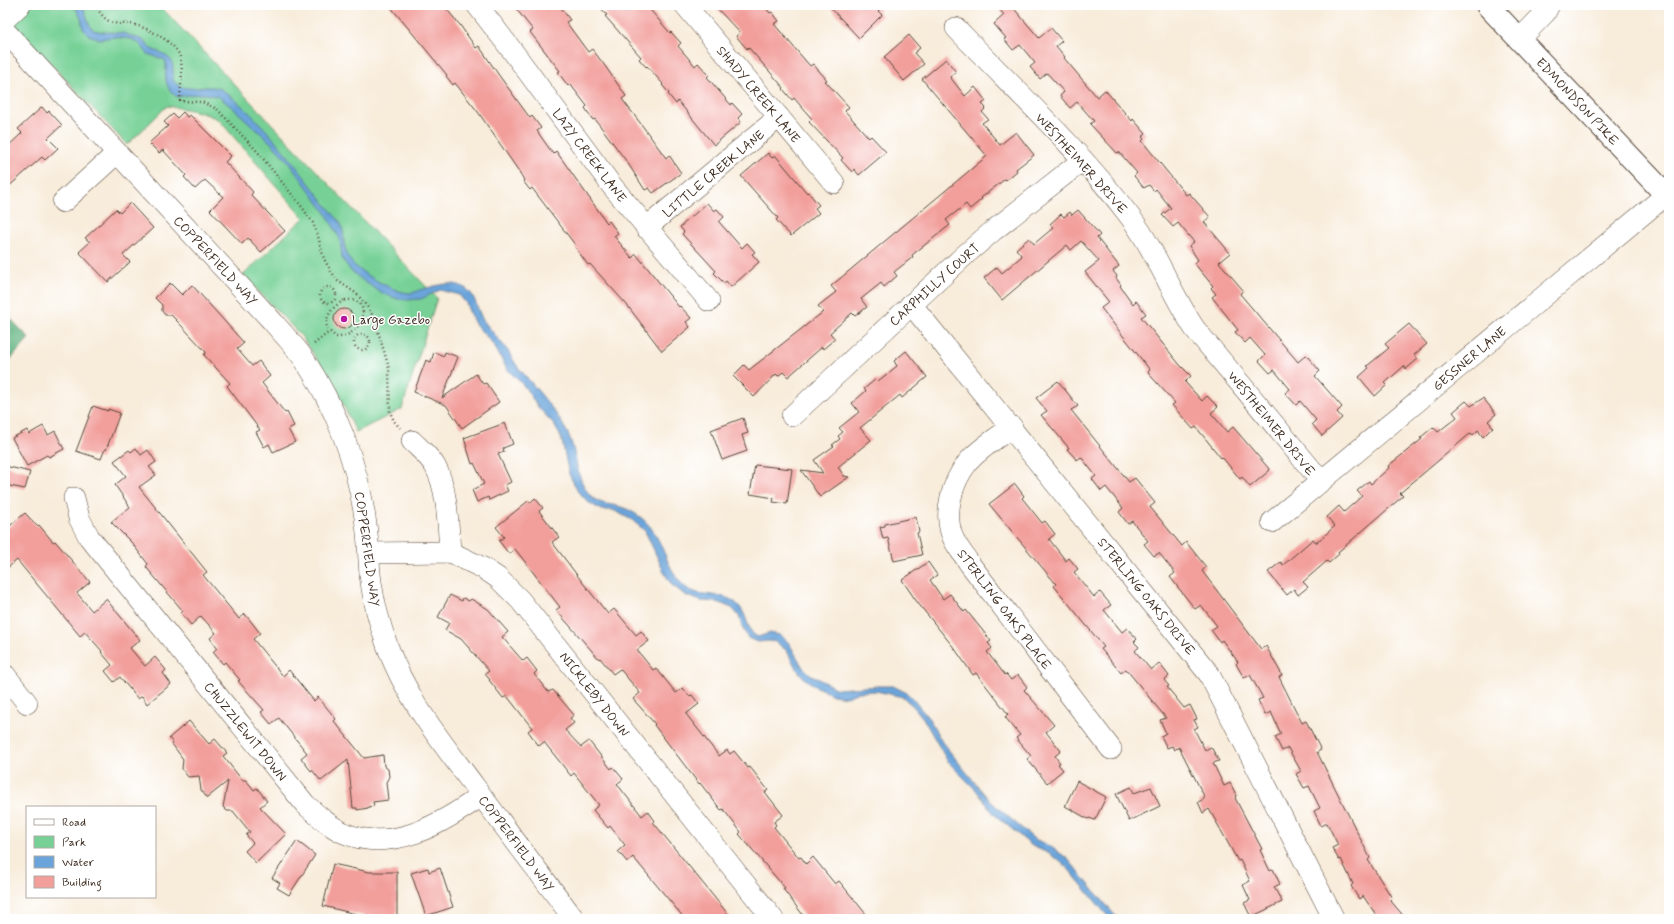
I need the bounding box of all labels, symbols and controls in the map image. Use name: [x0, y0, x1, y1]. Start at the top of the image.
street label: SHADY CREEK LANE: [712, 43, 804, 147]
street label: EDMONDSON PIKE: [1532, 55, 1622, 149]
street label: LAZY CREEK LANE: [548, 106, 630, 206]
street label: WESTHEIMER DRIVE: [1031, 110, 1131, 218]
street label: LITTLE CREEK LANE: [659, 126, 769, 222]
street label: COPPERFIELD WAY: [169, 213, 261, 309]
street label: CARPHILLY COURT: [886, 240, 984, 330]
place label: Large Gazebo: [352, 312, 430, 330]
marker: Large Gazebo: [339, 314, 349, 324]
street label: GESSNER LANE: [1430, 323, 1511, 395]
street label: WESTHEIMER DRIVE: [1223, 368, 1318, 480]
street label: COPPERFIELD WAY: [350, 491, 383, 608]
street label: STERLING OAKS DRIVE: [1093, 535, 1198, 659]
street label: STERLING OAKS PLACE: [953, 546, 1055, 674]
street label: NICKLEBY DOWN: [555, 649, 633, 741]
street label: CHUZZLEWIT DOWN: [200, 679, 290, 785]
street label: COPPERFIELD WAY: [474, 792, 557, 895]
legend: [26, 806, 156, 898]
text: Road: [62, 815, 86, 831]
text: Park: [62, 835, 86, 851]
text: Water: [62, 855, 94, 871]
text: Building: [62, 875, 102, 892]

